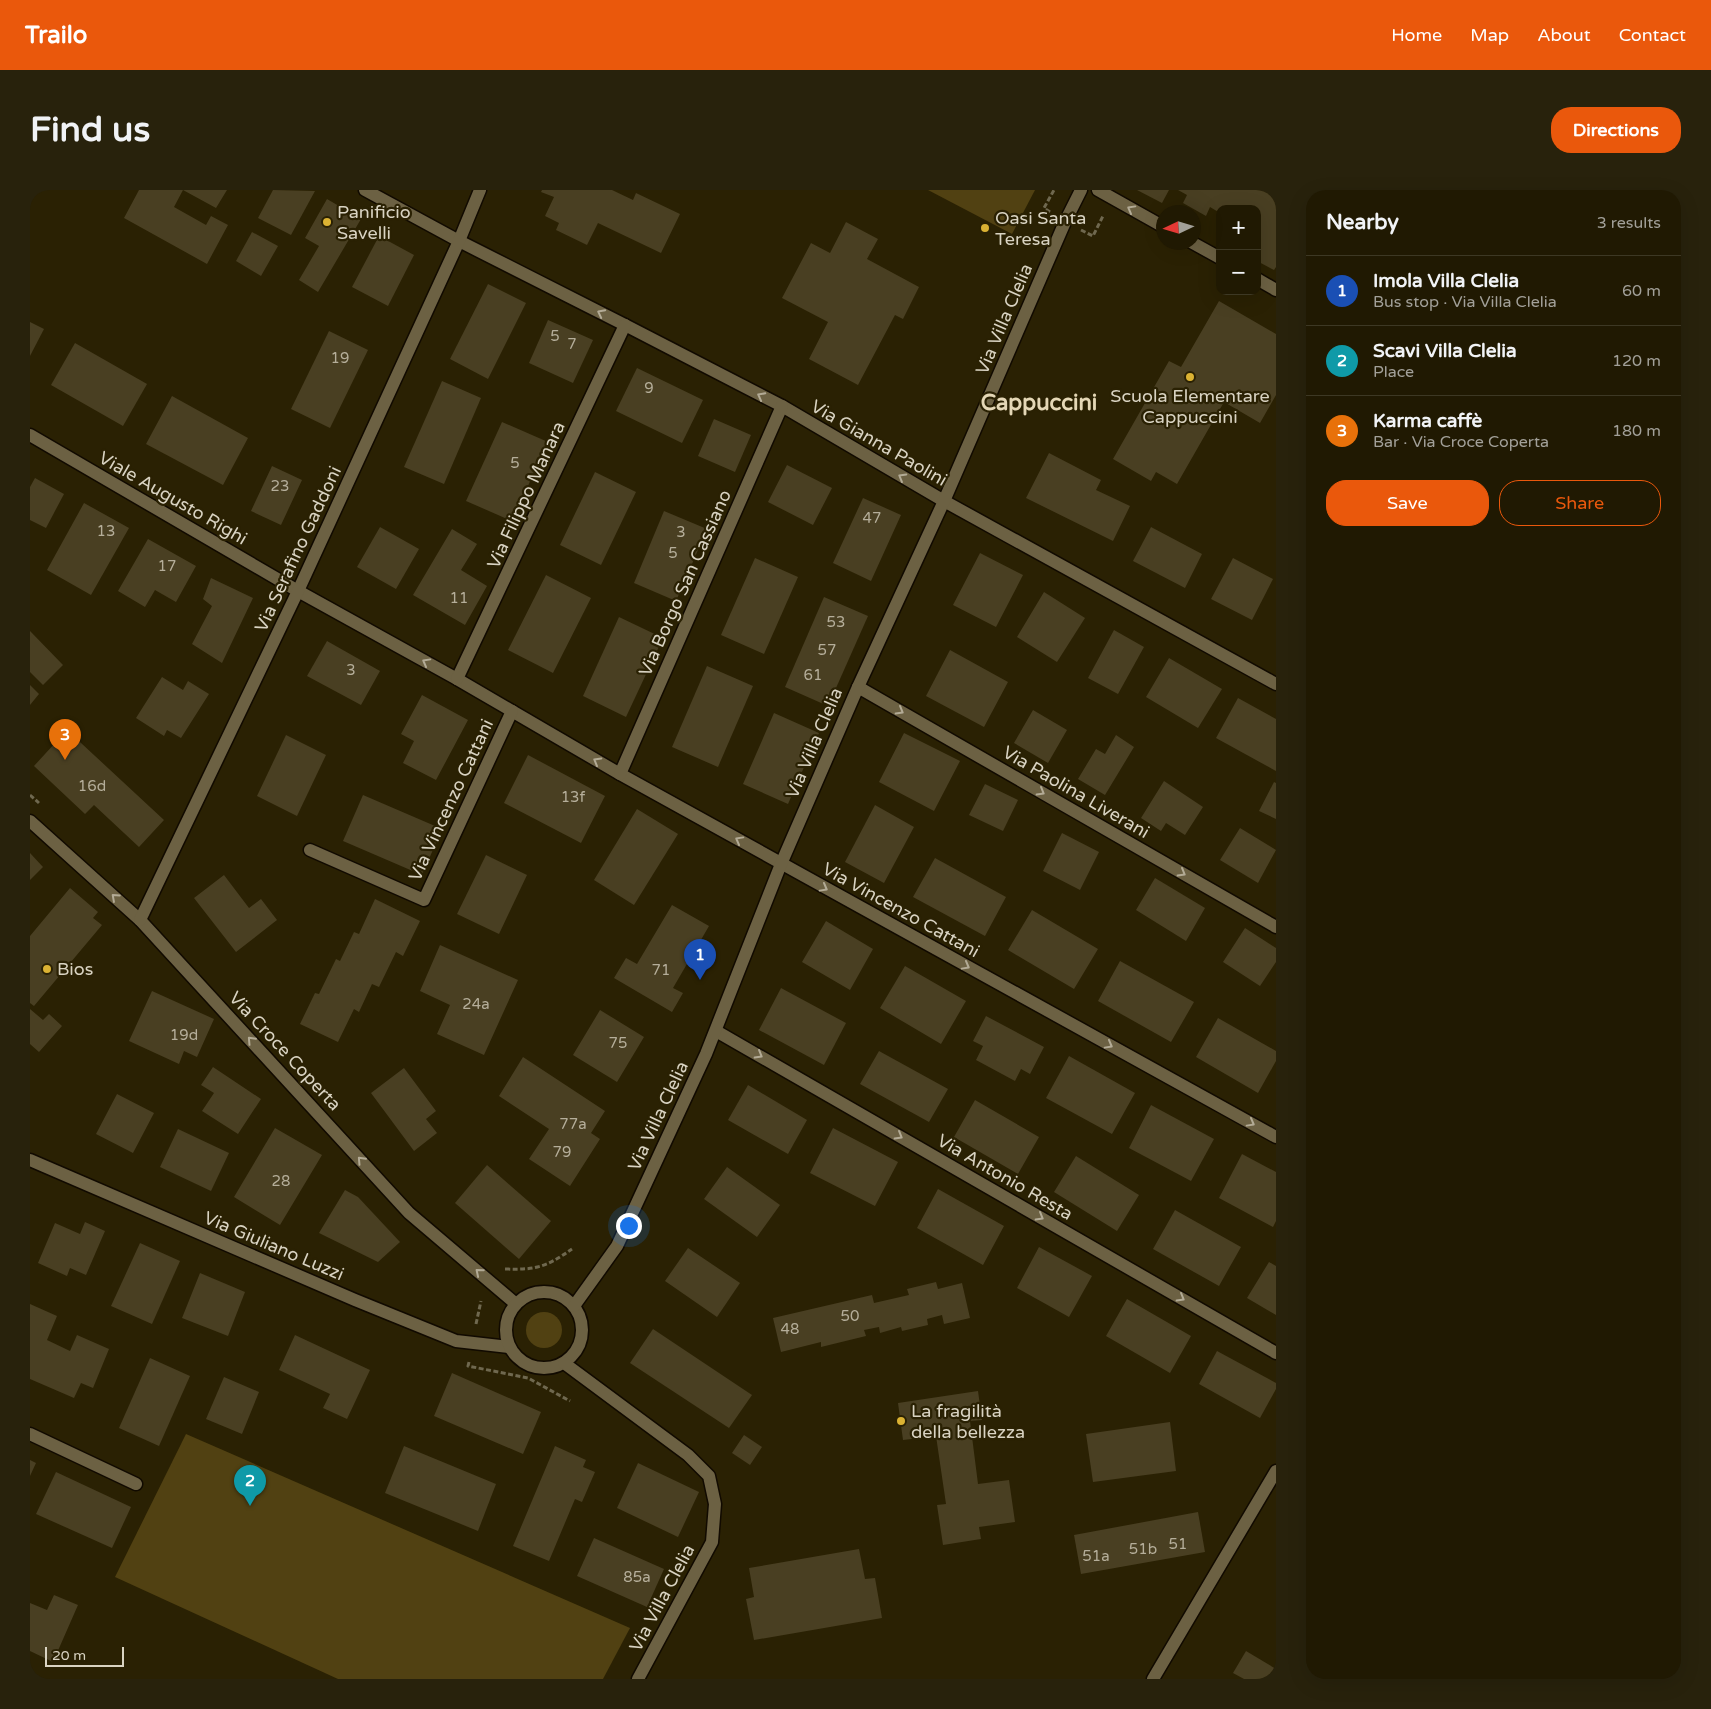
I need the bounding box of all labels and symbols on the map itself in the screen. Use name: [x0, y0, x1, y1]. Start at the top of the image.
place label: Panificio Savelli: [337, 201, 411, 244]
one-way arrow: [1127, 205, 1136, 215]
north arrow: [1156, 205, 1201, 250]
place label: Oasi Santa Teresa: [995, 207, 1086, 250]
marker: Panificio Savelli: [321, 216, 333, 228]
marker: Oasi Santa Teresa: [979, 222, 991, 234]
street label: Via Villa Clelia: [971, 260, 1037, 378]
one-way arrow: [597, 309, 606, 319]
house number: 5: [550, 327, 560, 345]
house number: 7: [567, 335, 577, 353]
house number: 19: [331, 349, 349, 367]
marker: Scuola Elementare Cappuccini: [1184, 371, 1196, 383]
house number: 9: [644, 379, 654, 397]
place label: Scuola Elementare Cappuccini: [1110, 385, 1270, 428]
district label: Cappuccini: [981, 390, 1097, 416]
one-way arrow: [757, 392, 766, 402]
street label: Via Gianna Paolini: [807, 395, 951, 491]
street label: Via Filippo Manara: [482, 418, 570, 572]
street label: Viale Augusto Righi: [95, 447, 251, 549]
house number: 5: [510, 454, 520, 472]
street label: Via Serafino Gaddoni: [250, 463, 346, 635]
one-way arrow: [898, 473, 907, 483]
house number: 23: [271, 477, 289, 495]
street label: Via Borgo San Cassiano: [634, 486, 736, 680]
house number: 47: [863, 509, 881, 527]
house number: 13: [97, 522, 115, 540]
house number: 3: [676, 523, 686, 541]
house number: 5: [668, 544, 678, 562]
house number: 17: [158, 557, 176, 575]
house number: 11: [450, 589, 468, 607]
house number: 53: [827, 613, 845, 631]
house number: 57: [818, 641, 836, 659]
one-way arrow: [423, 658, 432, 668]
house number: 3: [346, 661, 356, 679]
house number: 61: [804, 666, 822, 684]
street label: Via Villa Clelia: [781, 684, 847, 802]
one-way arrow: [895, 705, 904, 715]
street label: Via Vincenzo Cattani: [404, 715, 498, 885]
pin: 3: [49, 719, 81, 760]
street label: Via Paolina Liverani: [999, 741, 1153, 843]
one-way arrow: [594, 757, 603, 767]
house number: 16d: [78, 777, 106, 795]
one-way arrow: [1035, 786, 1044, 796]
house number: 13f: [561, 788, 586, 806]
one-way arrow: [735, 837, 744, 847]
street label: Via Vincenzo Cattani: [819, 858, 983, 962]
one-way arrow: [1176, 867, 1185, 877]
one-way arrow: [819, 881, 828, 891]
one-way arrow: [112, 894, 121, 903]
pin: 1: [684, 939, 716, 980]
place label: Bios: [57, 958, 93, 980]
one-way arrow: [961, 960, 970, 970]
house number: 71: [652, 961, 670, 979]
marker: Bios: [41, 963, 53, 975]
street label: Via Croce Coperta: [224, 987, 346, 1115]
house number: 24a: [462, 995, 490, 1013]
house number: 19d: [170, 1026, 198, 1044]
house number: 75: [609, 1034, 627, 1052]
one-way arrow: [248, 1037, 257, 1046]
one-way arrow: [1103, 1038, 1112, 1048]
one-way arrow: [753, 1049, 762, 1059]
street label: Via Villa Clelia: [623, 1058, 693, 1174]
house number: 77a: [559, 1115, 587, 1133]
one-way arrow: [1246, 1117, 1255, 1127]
street label: Via Antonio Resta: [933, 1129, 1077, 1225]
one-way arrow: [894, 1130, 903, 1140]
house number: 79: [553, 1143, 571, 1161]
one-way arrow: [358, 1157, 367, 1166]
house number: 28: [272, 1172, 290, 1190]
street label: Via Giuliano Luzzi: [201, 1207, 347, 1285]
one-way arrow: [1035, 1211, 1044, 1221]
your location: [616, 1213, 642, 1239]
one-way arrow: [475, 1269, 484, 1278]
one-way arrow: [1176, 1292, 1185, 1302]
house number: 50: [841, 1307, 859, 1325]
house number: 48: [781, 1320, 799, 1338]
place label: La fragilità della bellezza: [911, 1400, 1025, 1443]
marker: La fragilità della bellezza: [895, 1415, 907, 1427]
pin: 2: [234, 1465, 266, 1506]
house number: 51: [1169, 1535, 1187, 1553]
house number: 51b: [1129, 1540, 1157, 1558]
street label: Via Villa Clelia: [624, 1541, 700, 1655]
house number: 51a: [1082, 1547, 1110, 1565]
house number: 85a: [623, 1568, 651, 1586]
scale bar: [45, 1644, 124, 1667]

